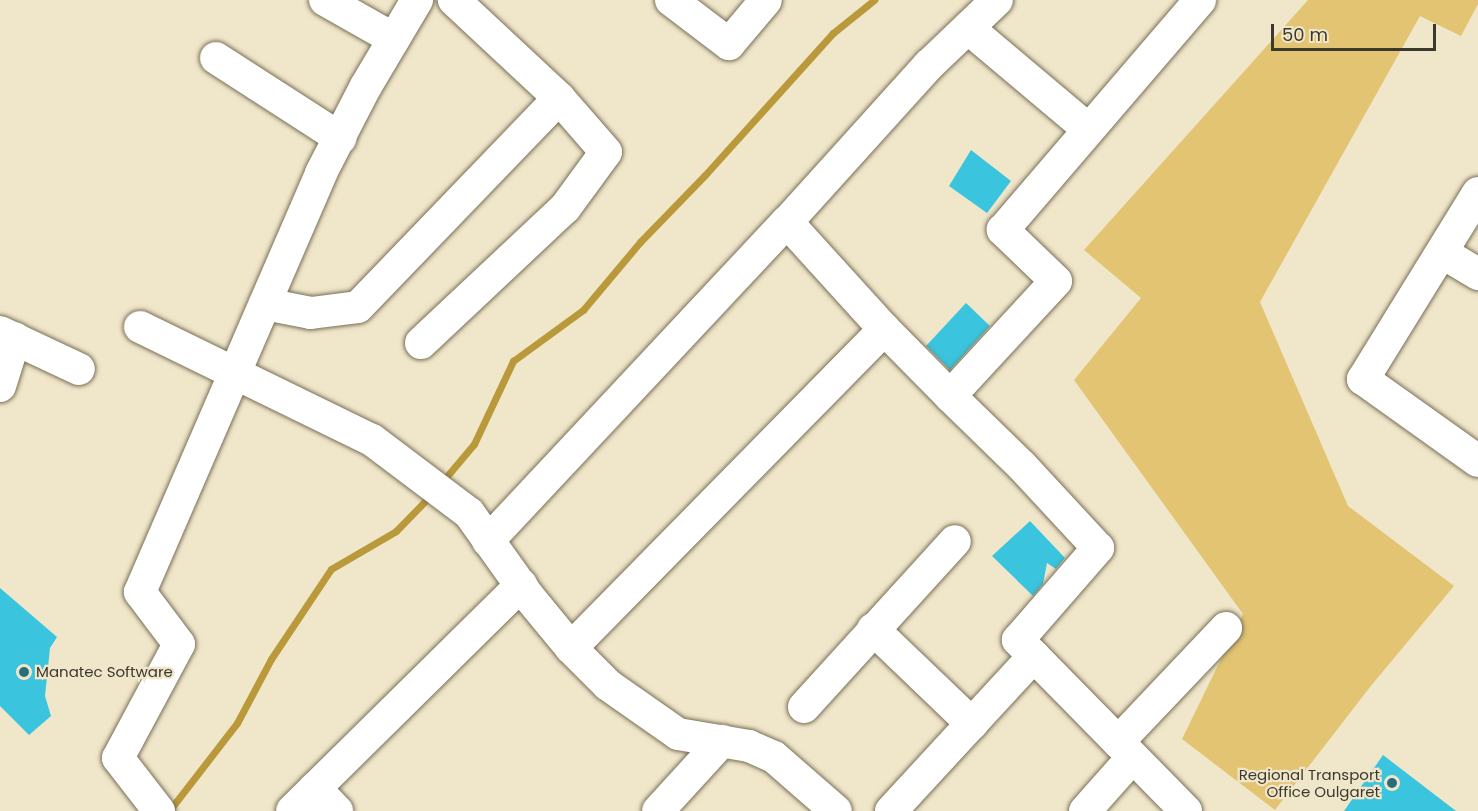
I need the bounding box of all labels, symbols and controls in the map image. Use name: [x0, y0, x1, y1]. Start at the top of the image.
scale bar: [1274, 12, 1439, 50]
text: 50 m: [1282, 22, 1328, 47]
place label: Manatec Software: [36, 663, 173, 681]
marker: Manatec Software: [17, 665, 31, 679]
place label: Regional Transport Office Oulgaret: [1239, 765, 1380, 800]
marker: Regional Transport Office Oulgaret: [1385, 776, 1399, 790]

